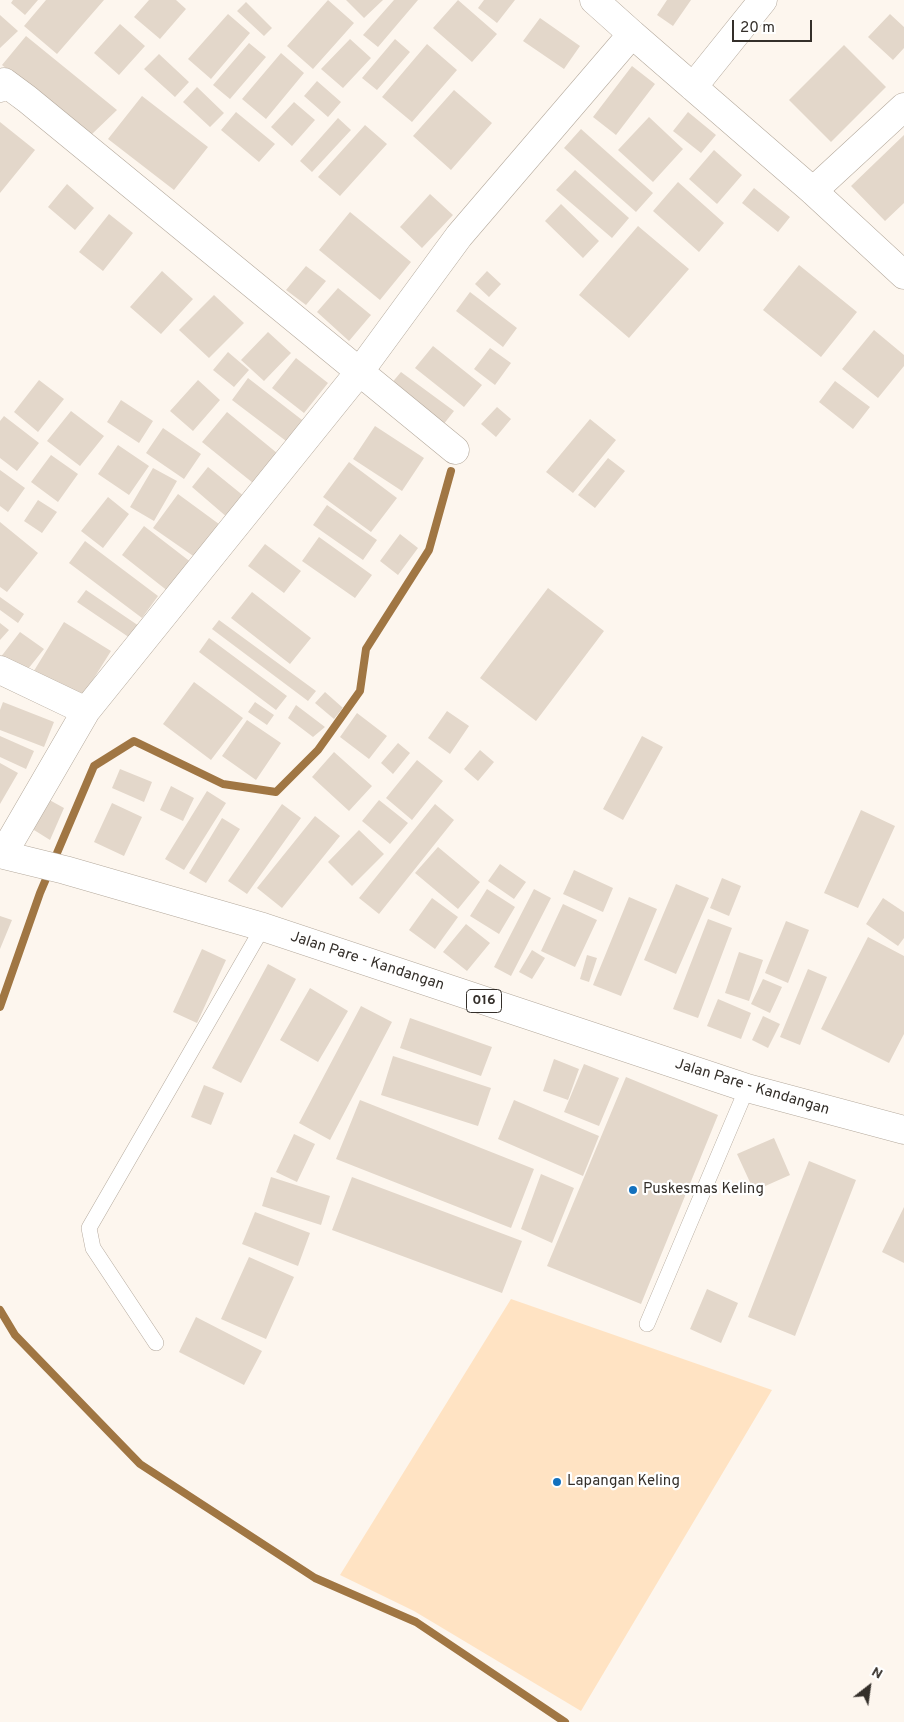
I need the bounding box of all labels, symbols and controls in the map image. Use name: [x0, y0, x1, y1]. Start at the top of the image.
scale bar: [734, 10, 814, 42]
text: 20 m: [740, 19, 775, 38]
street label: Jalan Pare - Kandangan: [288, 929, 446, 995]
road number: 016: [466, 989, 502, 1012]
street label: Jalan Pare - Kandangan: [673, 1056, 831, 1120]
place label: Puskesmas Keling: [643, 1181, 764, 1199]
marker: Puskesmas Keling: [627, 1184, 639, 1196]
place label: Lapangan Keling: [567, 1473, 680, 1491]
marker: Lapangan Keling: [551, 1476, 563, 1488]
north arrow: [844, 1662, 894, 1712]
text: N: [868, 1664, 885, 1683]

